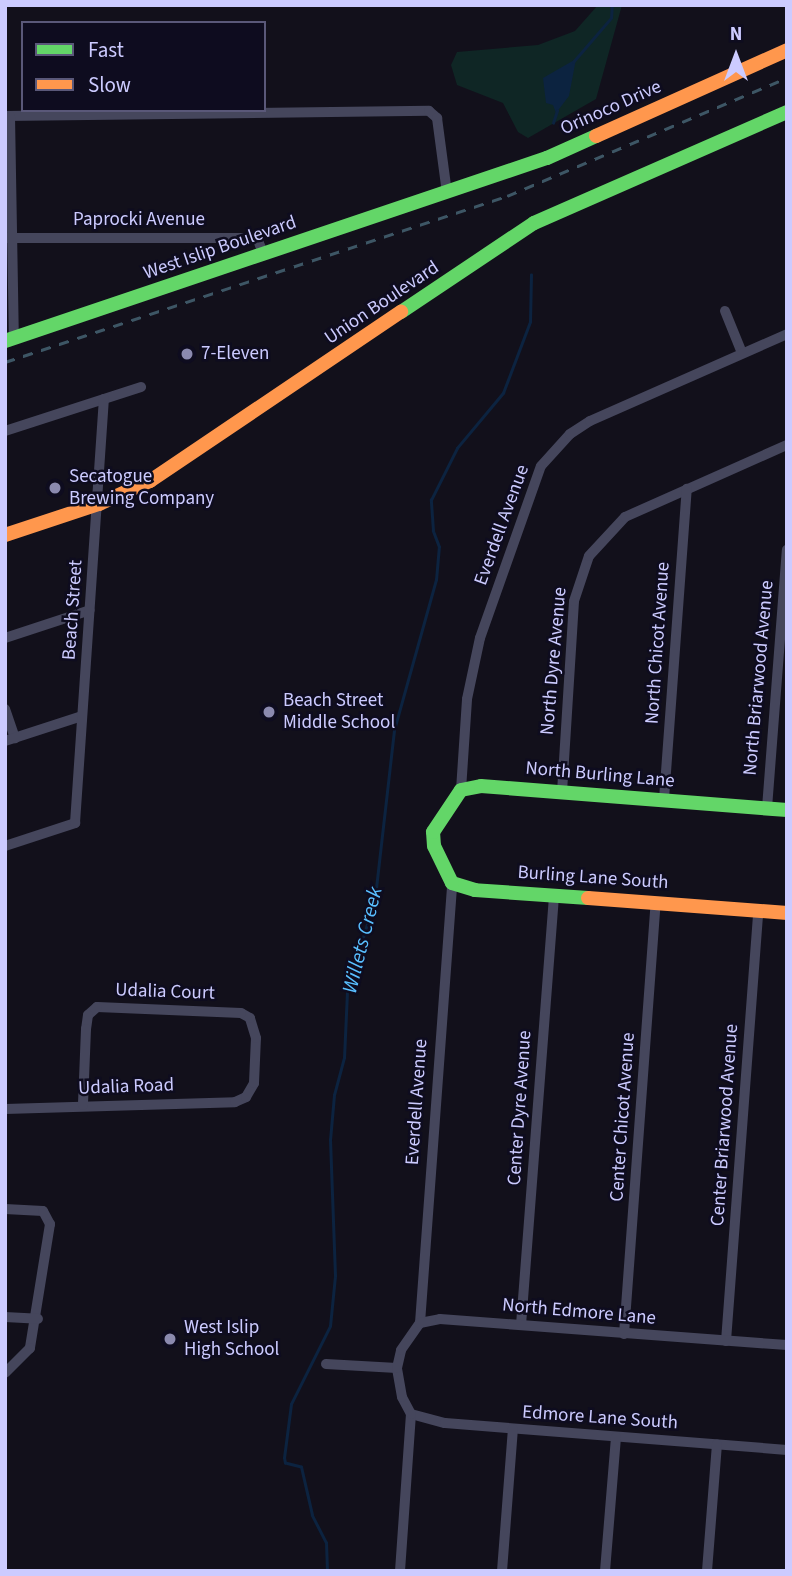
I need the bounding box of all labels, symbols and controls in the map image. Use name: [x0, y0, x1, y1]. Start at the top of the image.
legend: [21, 21, 266, 112]
north arrow: [701, 21, 771, 91]
text: N: [730, 21, 742, 48]
text: Fast: [88, 35, 124, 65]
text: Slow: [88, 70, 131, 100]
street label: Orinoco Drive: [557, 76, 665, 140]
street label: Paprocki Avenue: [73, 209, 205, 231]
street label: West Islip Boulevard: [141, 211, 299, 285]
street label: Union Boulevard: [320, 256, 444, 350]
place label: 7-Eleven: [201, 343, 269, 365]
marker: 7-Eleven: [179, 346, 195, 362]
street label: Everdell Avenue: [470, 462, 534, 588]
place label: Secatogue Brewing Company: [69, 466, 214, 510]
marker: Secatogue Brewing Company: [47, 480, 63, 496]
street label: Beach Street: [58, 559, 88, 661]
street label: North Chicot Avenue: [641, 561, 675, 725]
street label: North Briarwood Avenue: [739, 579, 779, 777]
street label: North Dyre Avenue: [536, 586, 572, 736]
place label: Beach Street Middle School: [283, 690, 395, 734]
marker: Beach Street Middle School: [261, 704, 277, 720]
street label: North Burling Lane: [524, 757, 676, 793]
street label: Burling Lane South: [517, 861, 669, 895]
water label: Willets Creek: [337, 884, 387, 996]
street label: Udalia Court: [115, 979, 215, 1005]
street label: Center Briarwood Avenue: [707, 1023, 743, 1227]
street label: Center Dyre Avenue: [503, 1030, 537, 1186]
street label: Center Chicot Avenue: [606, 1032, 640, 1202]
street label: Everdell Avenue: [401, 1038, 433, 1166]
street label: Udalia Road: [78, 1074, 174, 1100]
street label: North Edmore Lane: [501, 1294, 657, 1330]
place label: West Islip High School: [184, 1317, 279, 1361]
marker: West Islip High School: [162, 1331, 178, 1347]
street label: Edmore Lane South: [521, 1401, 679, 1435]

